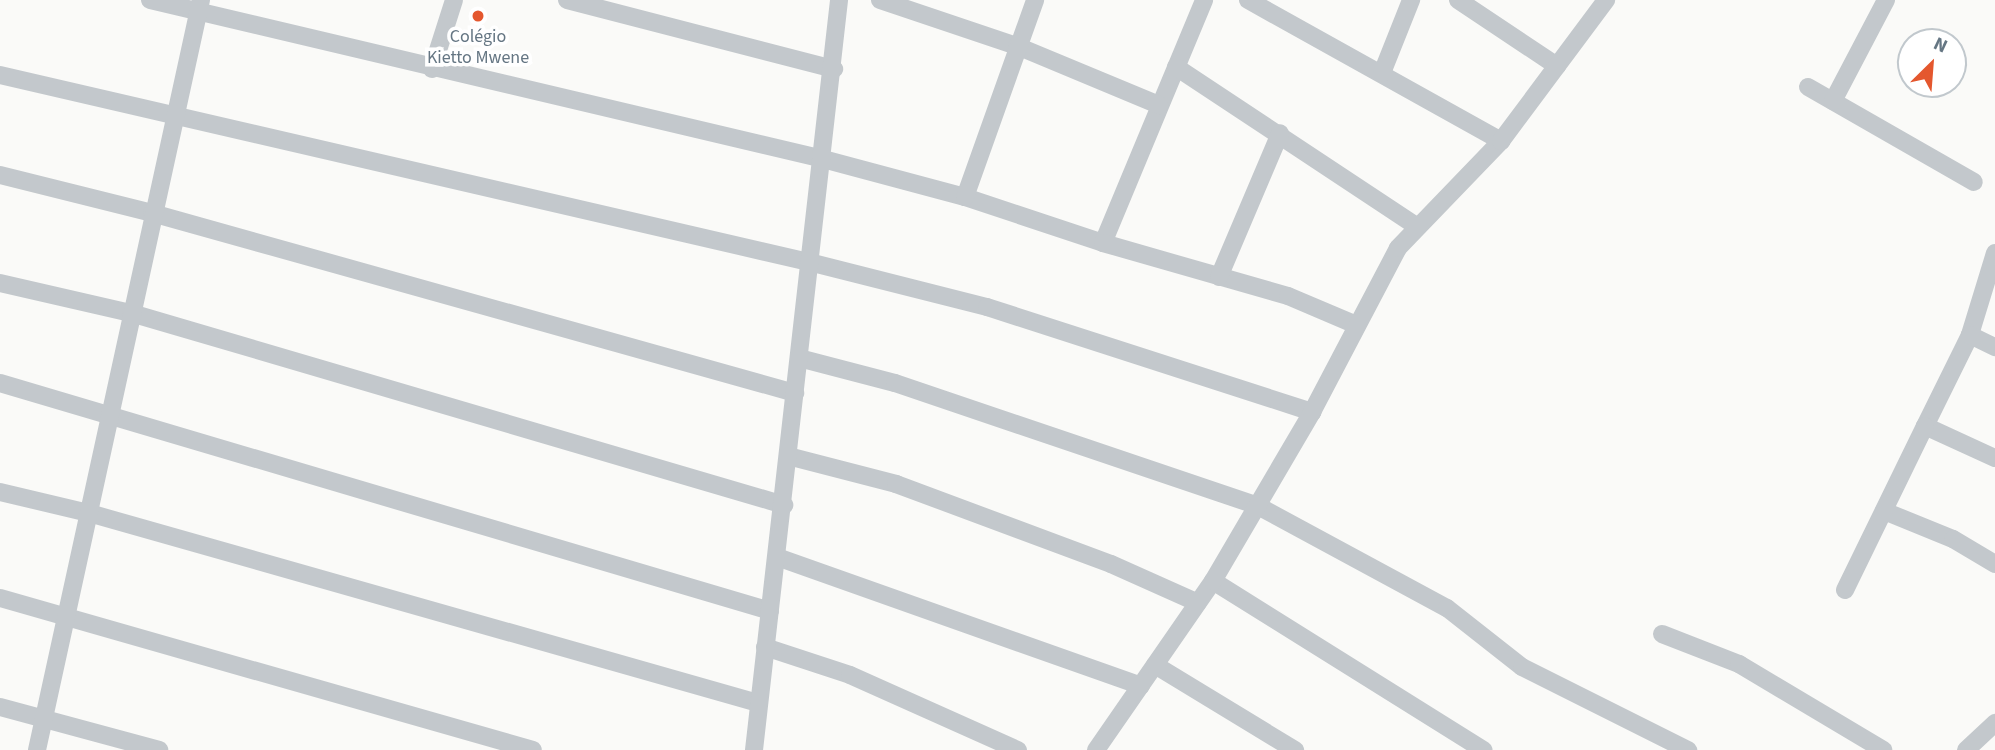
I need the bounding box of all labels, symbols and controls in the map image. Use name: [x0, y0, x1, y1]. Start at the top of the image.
marker: Colégio Kietto Mwene: [470, 8, 486, 24]
place label: Colégio Kietto Mwene: [427, 27, 529, 70]
north arrow: [1897, 28, 1967, 98]
text: N: [1929, 30, 1952, 60]

